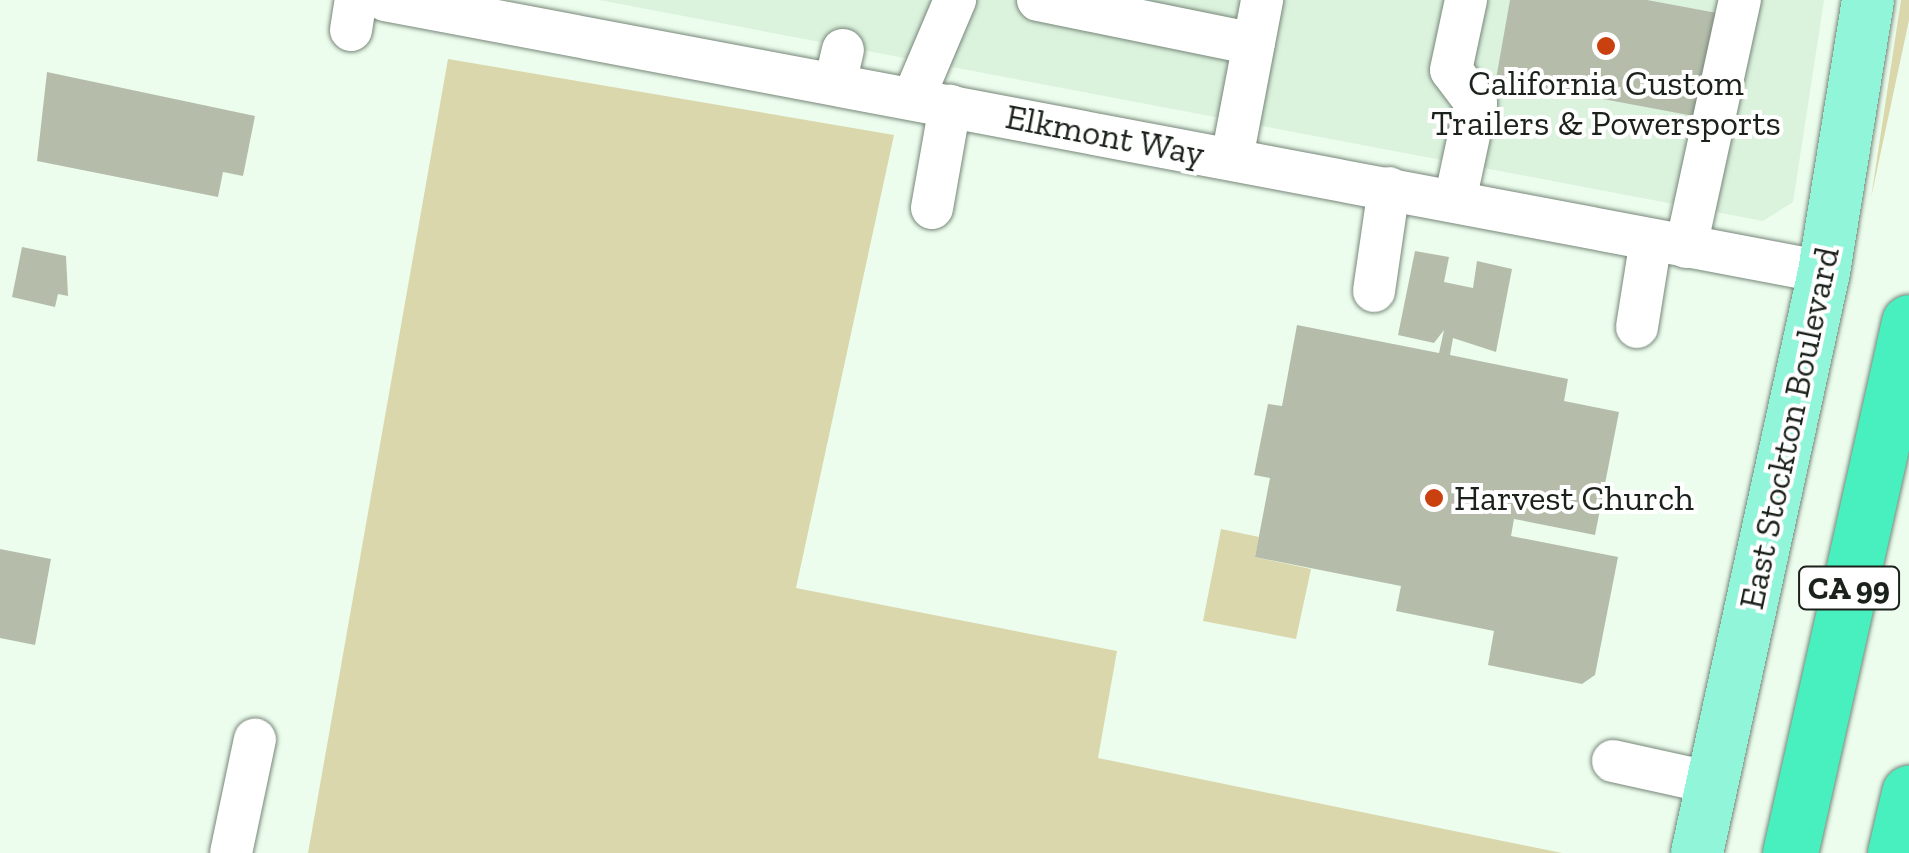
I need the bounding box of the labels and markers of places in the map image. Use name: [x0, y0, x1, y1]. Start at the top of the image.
marker: California Custom Trailers & Powersports: [1595, 35, 1617, 57]
place label: California Custom Trailers & Powersports: [1431, 62, 1781, 144]
place label: Harvest Church: [1454, 477, 1694, 519]
marker: Harvest Church: [1423, 487, 1445, 509]

